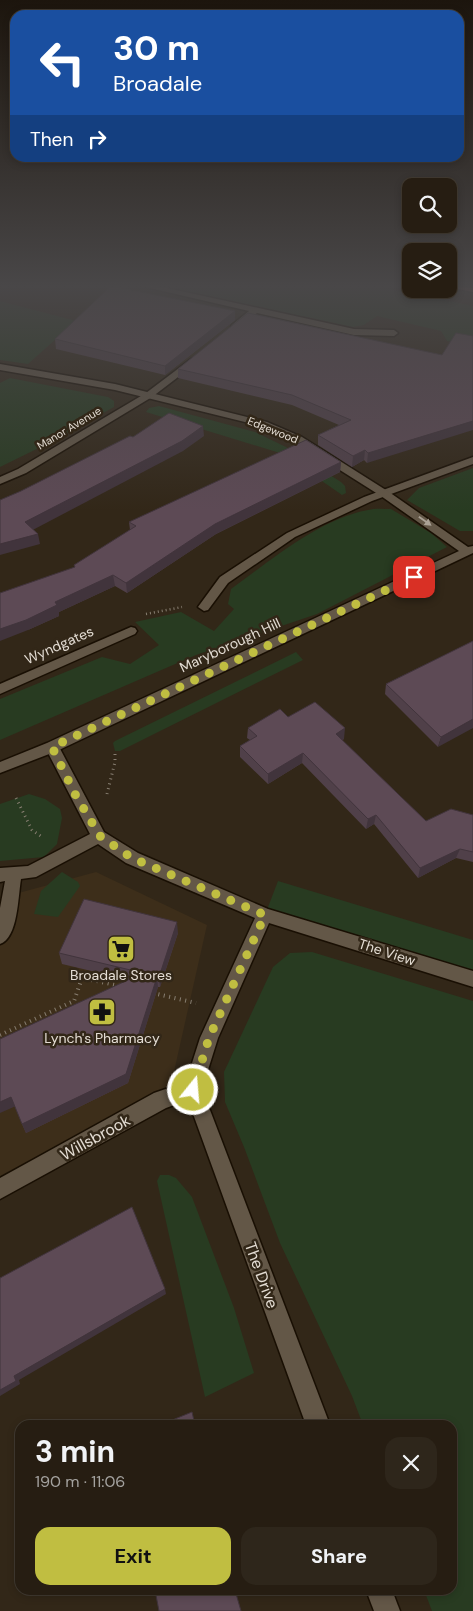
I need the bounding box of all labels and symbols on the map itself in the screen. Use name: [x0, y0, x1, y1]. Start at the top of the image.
street label: Manor Avenue: [34, 403, 104, 453]
street label: Edgewood: [246, 414, 300, 446]
one-way arrow: [418, 516, 431, 527]
pin: [393, 556, 435, 598]
street label: Maryborough Hill: [177, 614, 283, 676]
street label: Wyndgates: [22, 622, 96, 668]
supermarket icon: Broadale Stores: [106, 934, 136, 964]
street label: The View: [356, 934, 418, 970]
place label: Broadale Stores: [70, 966, 172, 984]
pharmacy icon: Lynch's Pharmacy: [87, 997, 117, 1027]
place label: Lynch's Pharmacy: [44, 1029, 160, 1047]
position arrow: [166, 1063, 218, 1115]
street label: Willsbrook: [56, 1110, 134, 1165]
street label: The Drive: [240, 1239, 283, 1311]

